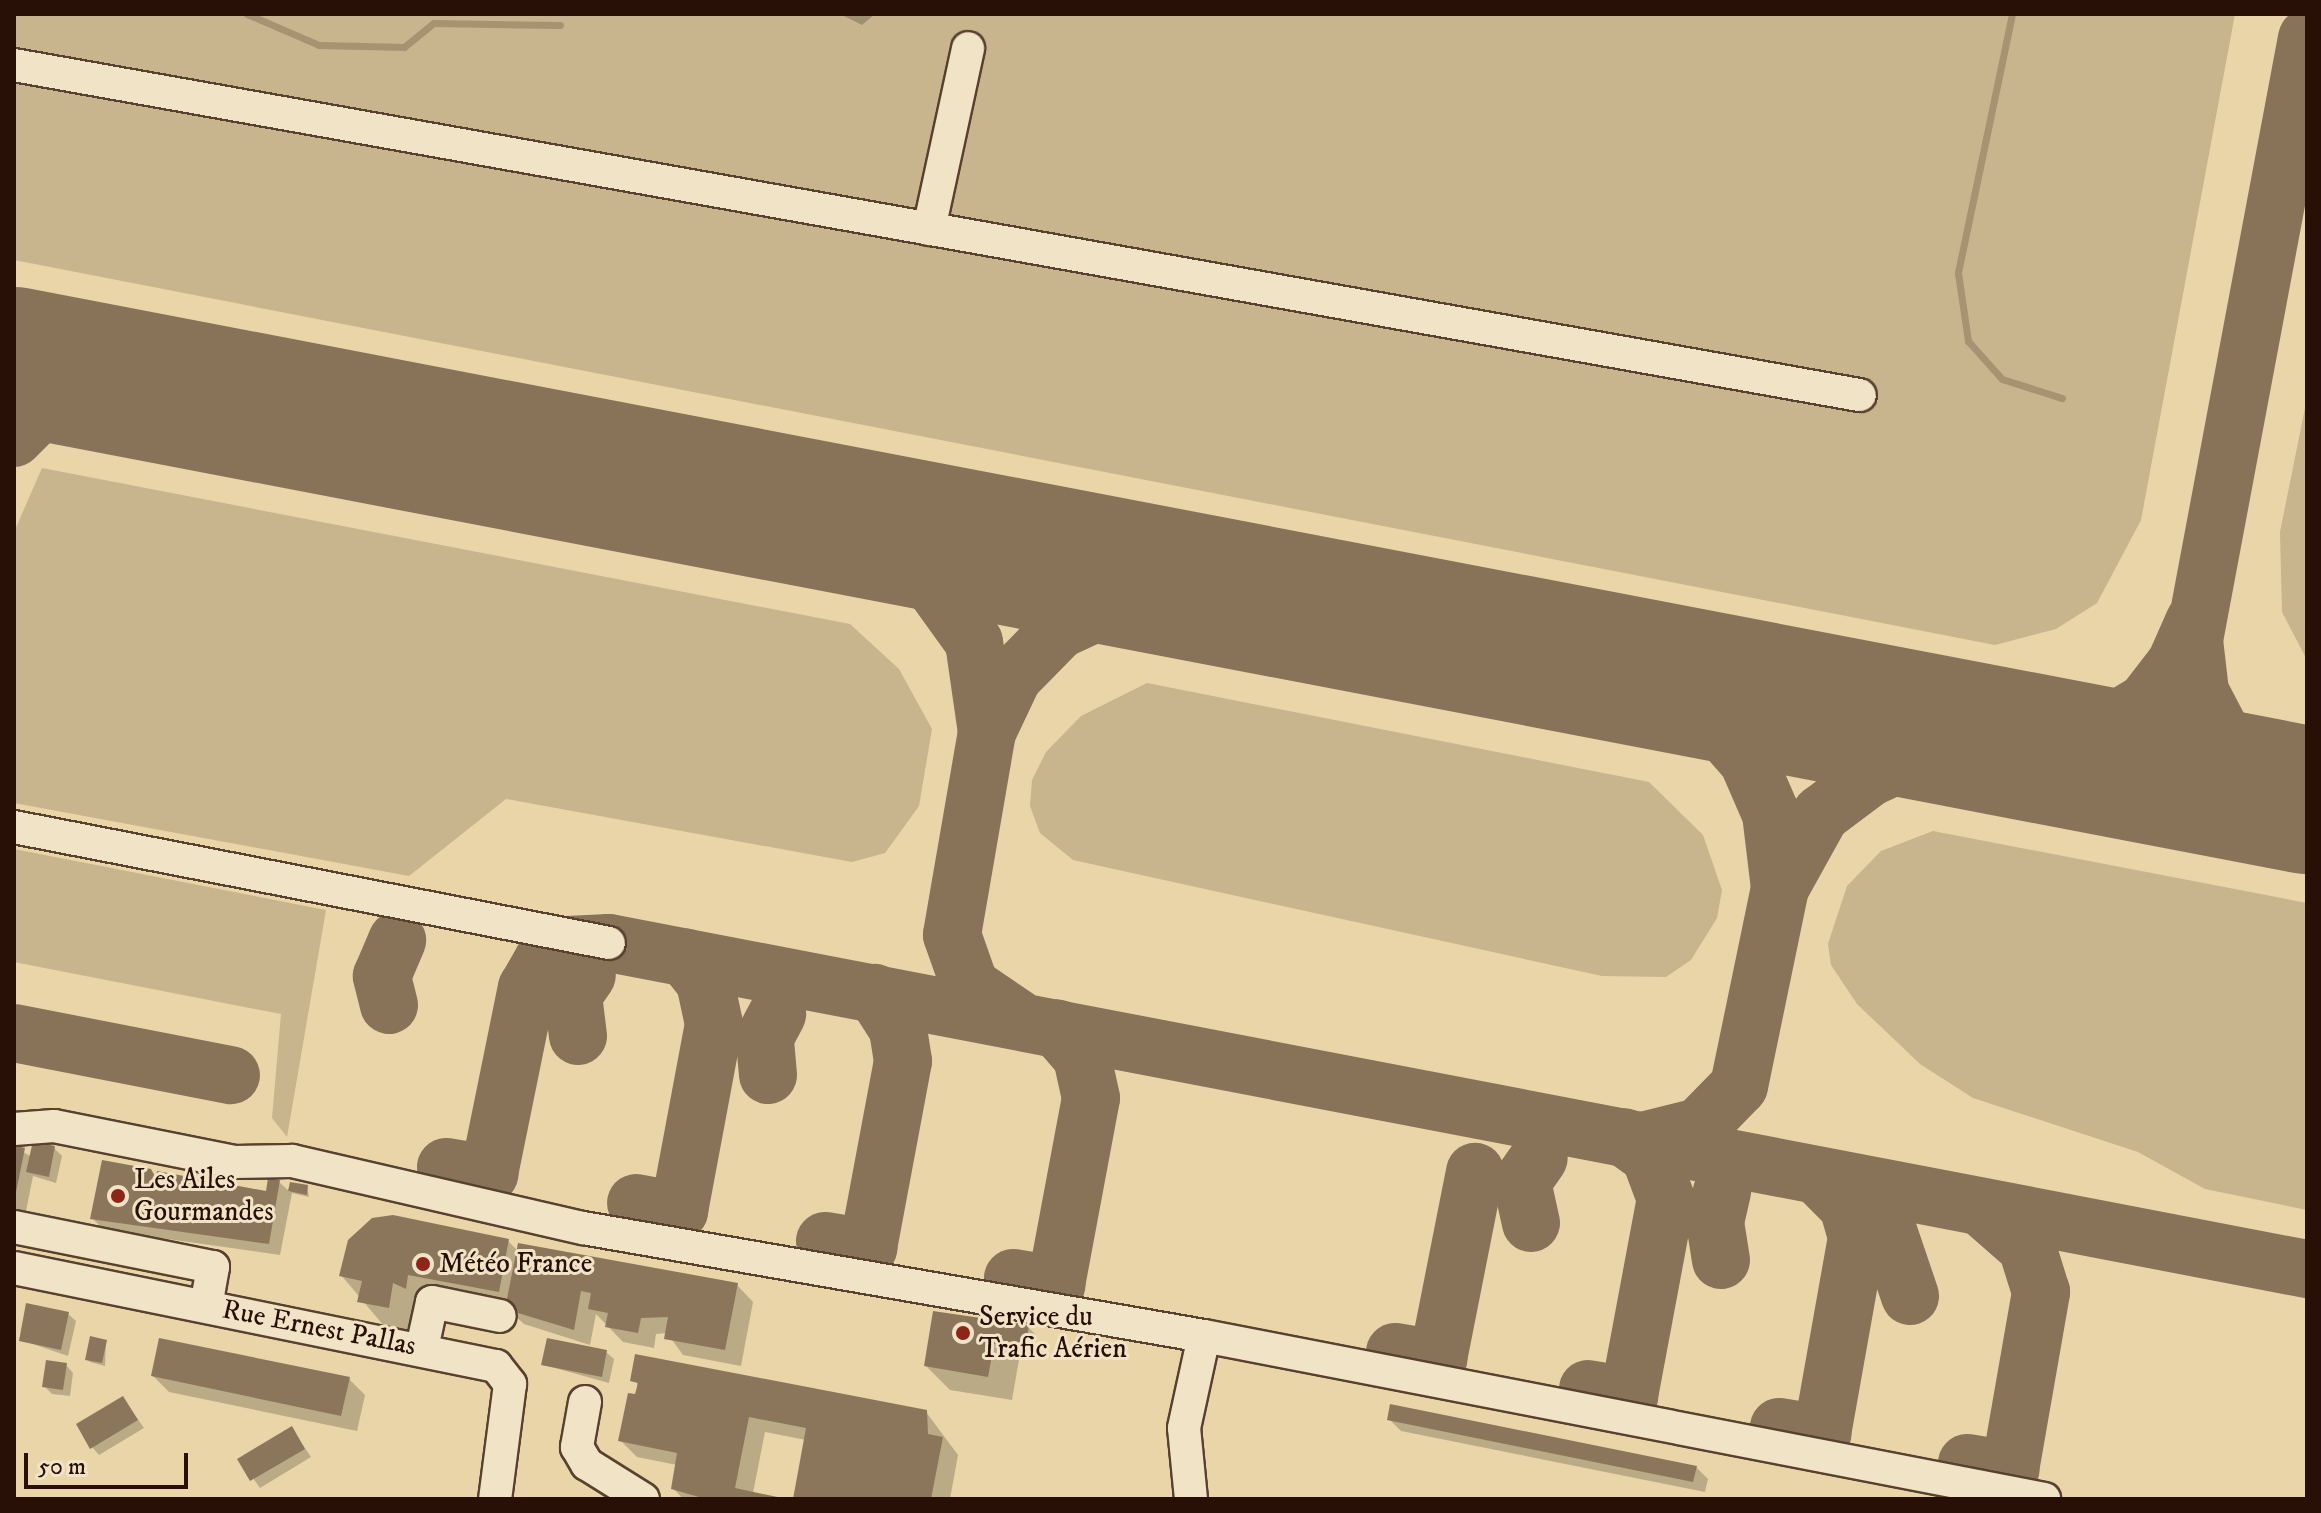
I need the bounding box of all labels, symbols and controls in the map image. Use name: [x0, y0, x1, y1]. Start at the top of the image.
place label: Les Ailes Gourmandes: [134, 1163, 274, 1229]
marker: Les Ailes Gourmandes: [109, 1187, 127, 1205]
place label: Météo France: [439, 1247, 592, 1281]
marker: Météo France: [414, 1255, 432, 1273]
street label: Rue Ernest Pallas: [219, 1293, 419, 1363]
place label: Service du Trafic Aérien: [979, 1300, 1127, 1366]
marker: Service du Trafic Aérien: [954, 1324, 972, 1342]
scale bar: [28, 1437, 192, 1487]
text: 50 m: [38, 1452, 86, 1482]

